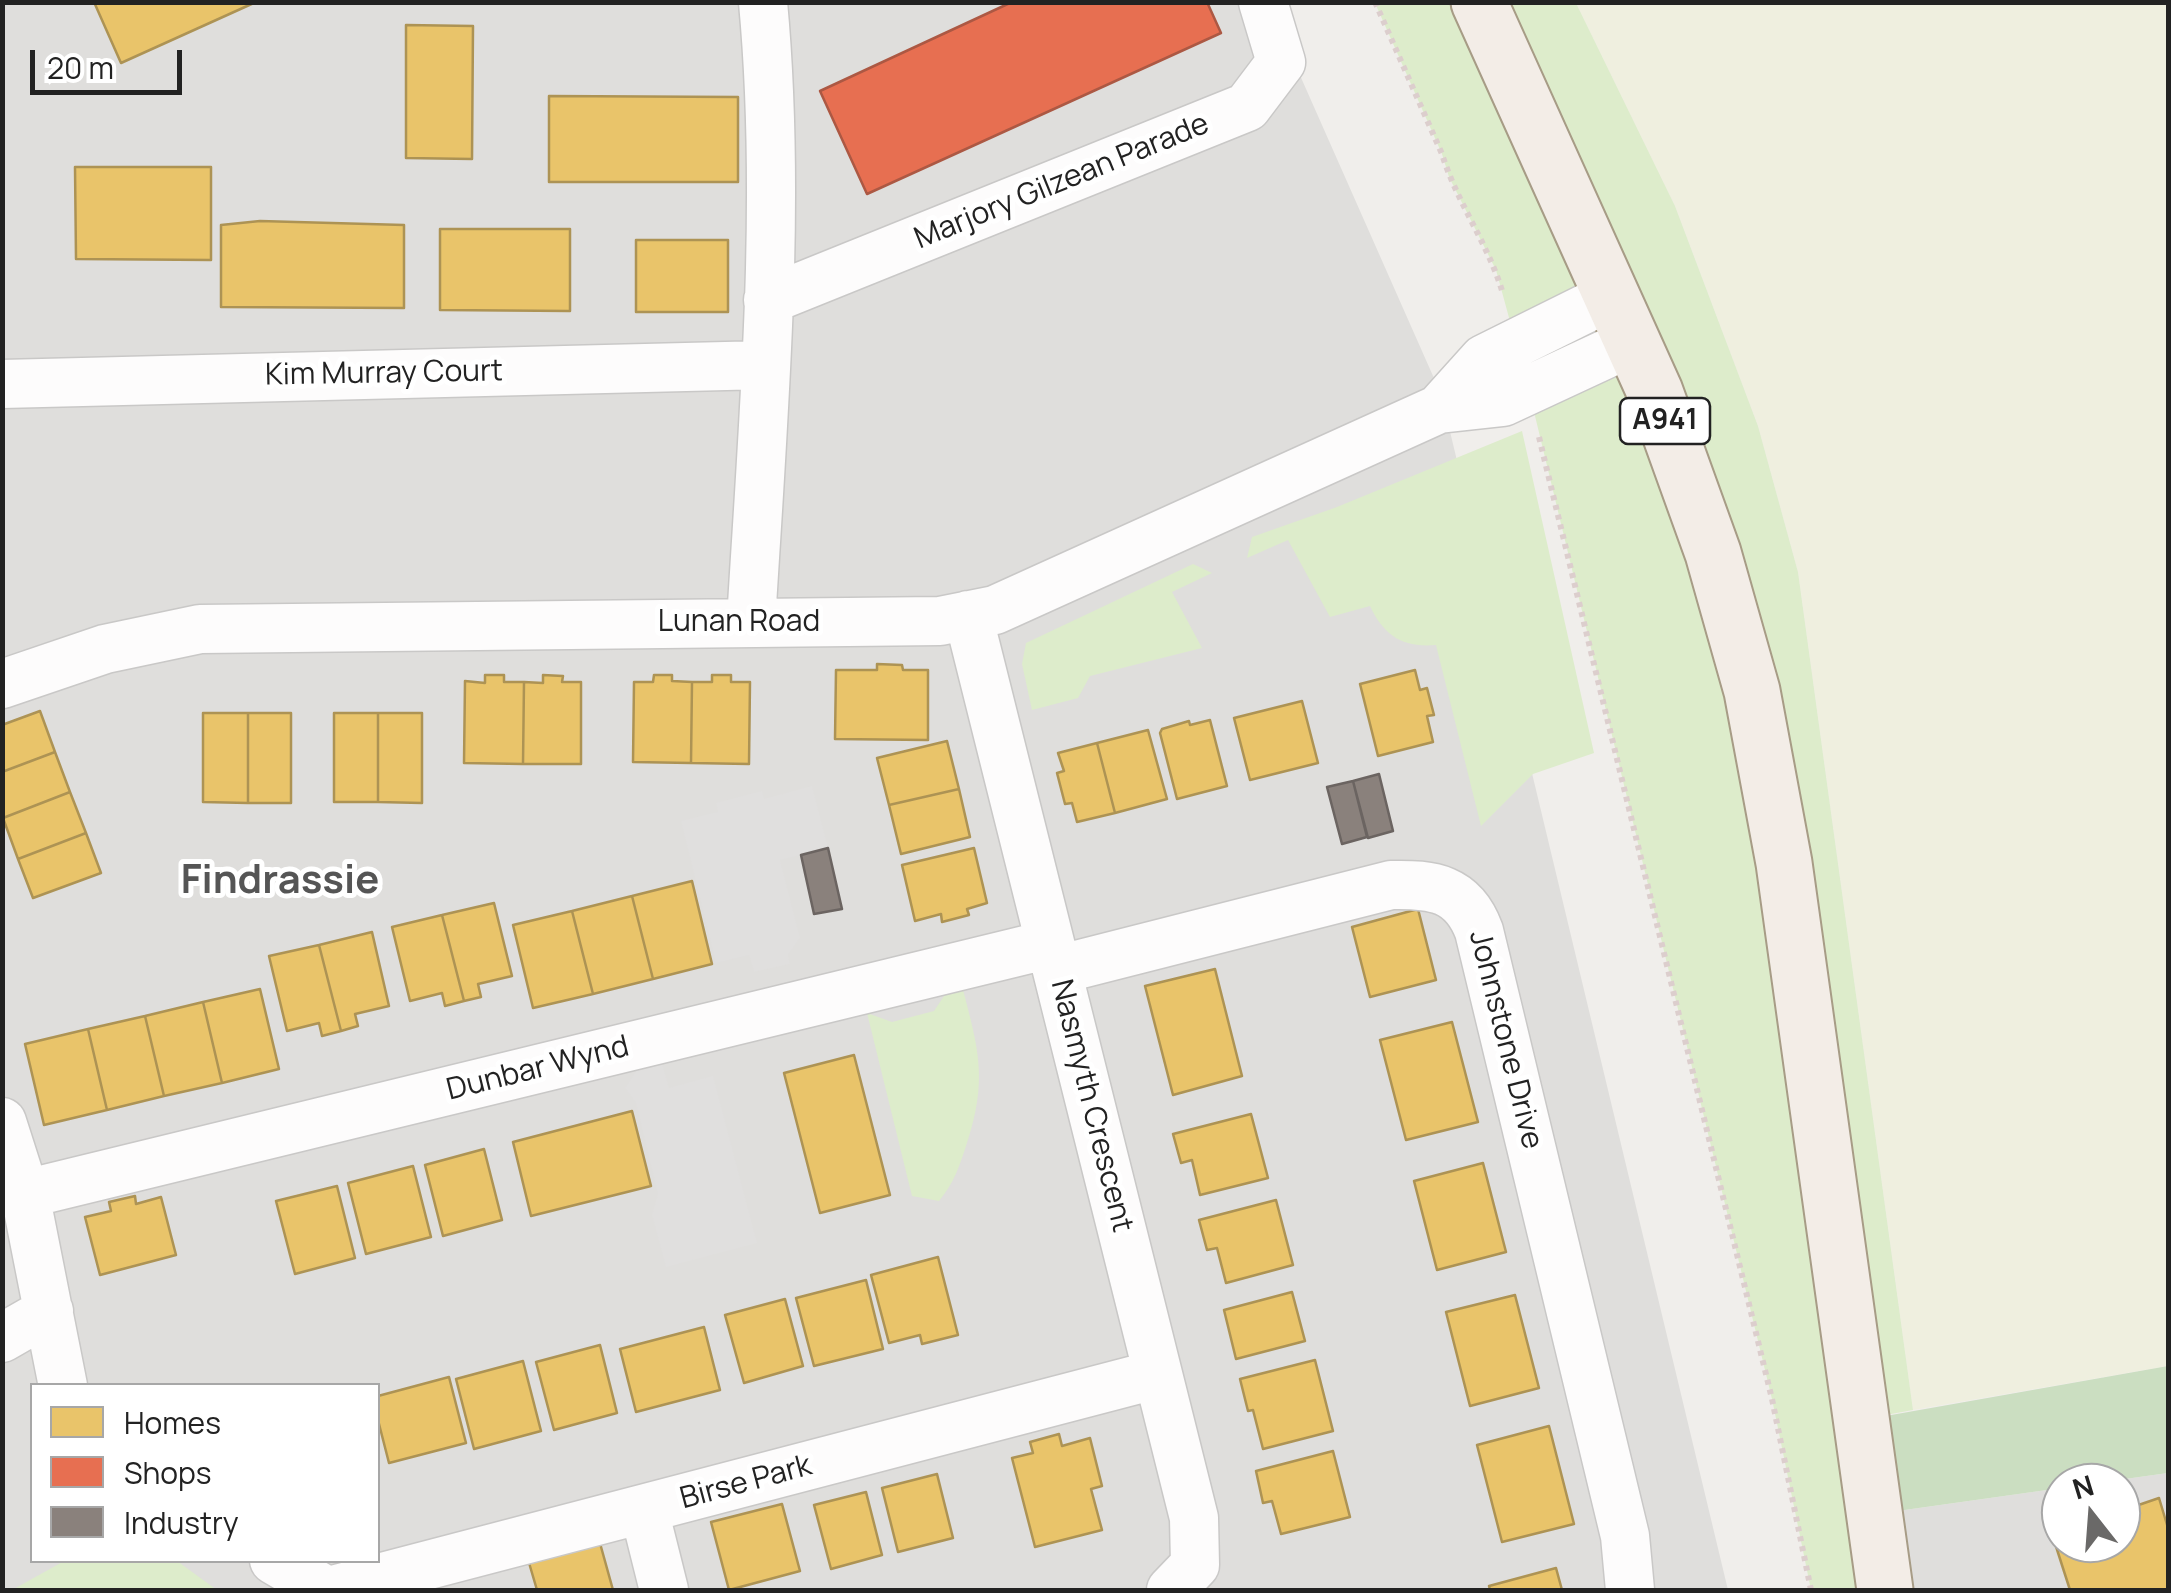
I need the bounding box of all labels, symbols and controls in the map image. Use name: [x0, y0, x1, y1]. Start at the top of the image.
scale bar: [35, 30, 188, 92]
text: 20 m: [47, 47, 114, 88]
street label: Marjory Gilzean Parade: [910, 106, 1214, 258]
street label: Kim Murray Court: [265, 354, 503, 394]
road number: A941: [1620, 398, 1710, 444]
street label: Lunan Road: [658, 605, 820, 641]
district label: Findrassie: [181, 858, 379, 906]
street label: Johnstone Drive: [1460, 927, 1550, 1153]
street label: Nasmyth Crescent: [1042, 976, 1140, 1236]
street label: Dunbar Wynd: [443, 1029, 633, 1109]
legend: [30, 1383, 380, 1563]
text: Homes: [124, 1402, 221, 1443]
street label: Birse Park: [676, 1448, 816, 1518]
text: Shops: [124, 1452, 211, 1493]
north arrow: [2041, 1463, 2141, 1563]
text: N: [2068, 1465, 2098, 1507]
text: Industry: [124, 1502, 239, 1543]

